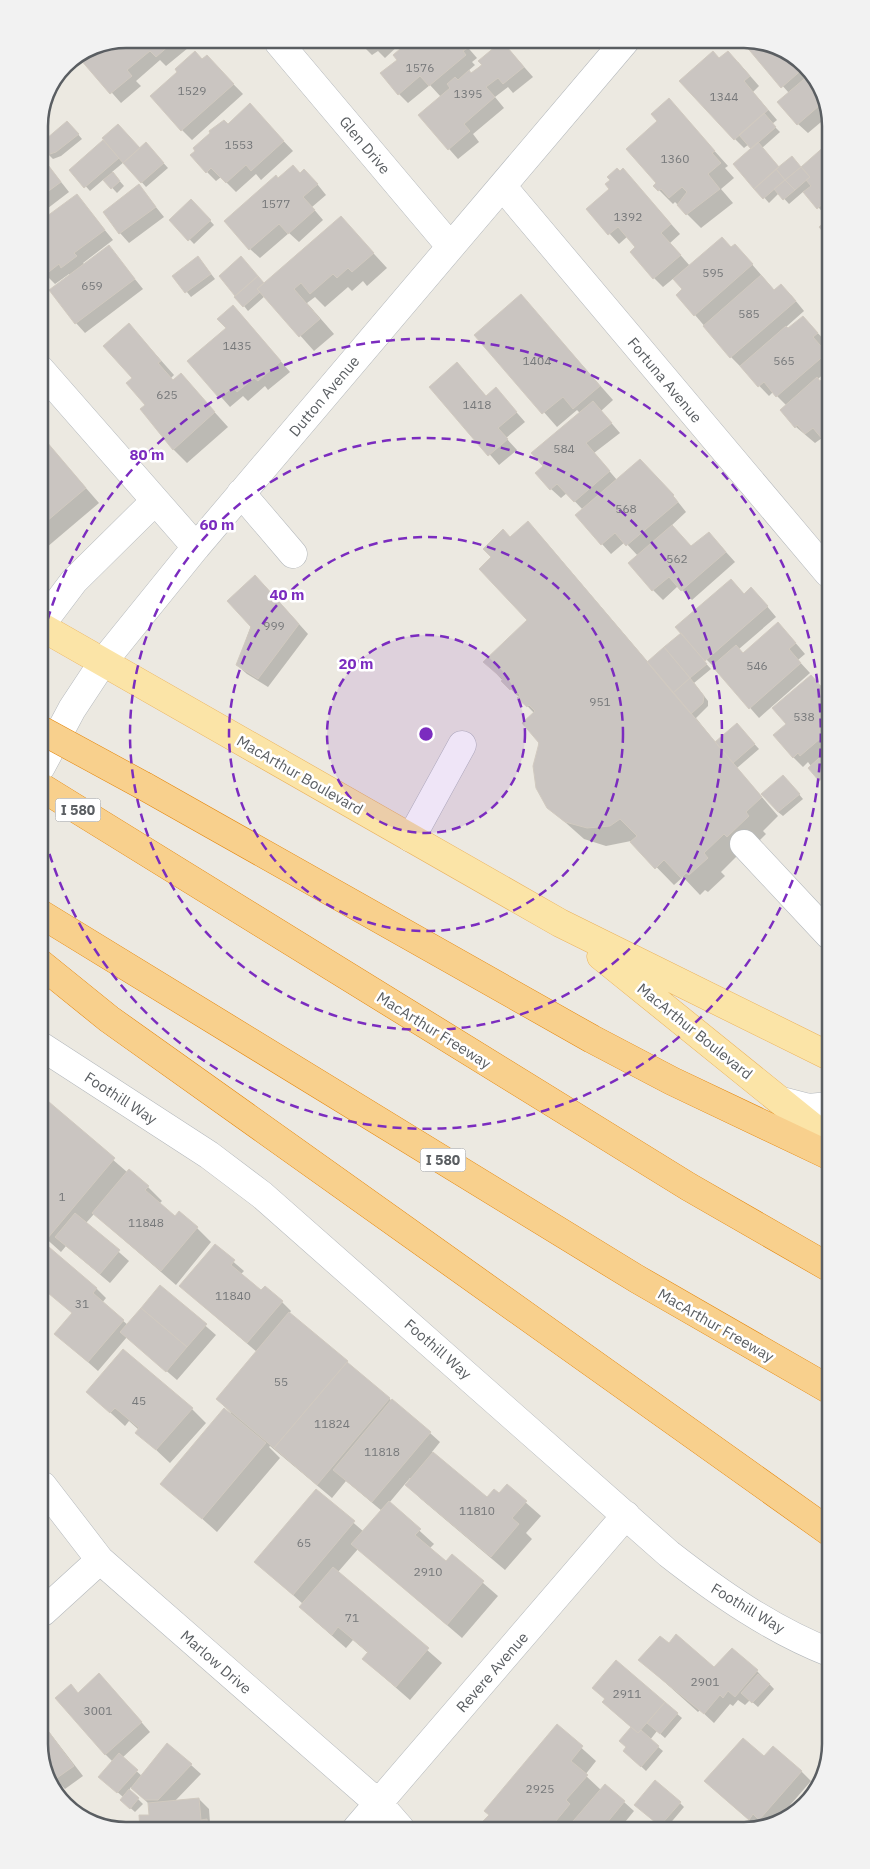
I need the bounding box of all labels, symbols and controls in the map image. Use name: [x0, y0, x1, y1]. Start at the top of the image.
house number: 1576: [406, 60, 434, 75]
house number: 1529: [178, 83, 206, 98]
house number: 1395: [454, 86, 482, 101]
house number: 1344: [710, 89, 738, 104]
street label: Glen Drive: [335, 112, 395, 178]
house number: 1553: [225, 137, 253, 152]
house number: 1360: [661, 151, 689, 166]
house number: 1577: [262, 196, 290, 211]
house number: 1392: [614, 209, 642, 224]
house number: 595: [702, 265, 724, 280]
house number: 659: [81, 278, 103, 293]
house number: 585: [738, 306, 760, 321]
street label: Fortuna Avenue: [624, 333, 706, 427]
house number: 1435: [223, 338, 251, 353]
street label: Dutton Avenue: [285, 352, 363, 440]
house number: 1404: [523, 353, 551, 368]
house number: 565: [773, 353, 795, 368]
house number: 625: [156, 387, 178, 402]
house number: 1418: [463, 397, 491, 412]
house number: 584: [553, 441, 575, 456]
text: 80 m: [130, 445, 164, 464]
house number: 568: [615, 501, 637, 516]
text: 60 m: [200, 515, 234, 534]
house number: 562: [666, 551, 688, 566]
text: 40 m: [270, 585, 304, 604]
house number: 999: [263, 618, 285, 633]
text: 20 m: [339, 654, 373, 673]
house number: 546: [746, 658, 768, 673]
house number: 951: [589, 694, 611, 709]
house number: 538: [793, 709, 815, 724]
centre of rings: [417, 725, 435, 743]
street label: MacArthur Boulevard: [233, 731, 367, 819]
road number: I 580: [56, 798, 100, 822]
street label: MacArthur Boulevard: [634, 979, 756, 1083]
street label: MacArthur Freeway: [373, 987, 495, 1073]
street label: Foothill Way: [81, 1068, 161, 1129]
road number: I 580: [420, 1148, 466, 1172]
house number: 1: [58, 1189, 66, 1204]
house number: 11848: [128, 1215, 164, 1230]
street label: MacArthur Freeway: [654, 1284, 778, 1366]
house number: 11840: [215, 1288, 251, 1303]
house number: 31: [75, 1296, 89, 1311]
street label: Foothill Way: [401, 1315, 476, 1384]
house number: 55: [274, 1374, 288, 1389]
house number: 45: [132, 1393, 146, 1408]
house number: 11824: [314, 1416, 350, 1431]
house number: 11818: [364, 1444, 400, 1459]
house number: 11810: [459, 1503, 495, 1518]
house number: 65: [297, 1535, 311, 1550]
house number: 2910: [414, 1564, 442, 1579]
street label: Foothill Way: [708, 1579, 789, 1638]
house number: 71: [345, 1610, 359, 1625]
street label: Marlow Drive: [177, 1626, 255, 1698]
street label: Revere Avenue: [452, 1628, 532, 1716]
house number: 2901: [691, 1674, 719, 1689]
house number: 2911: [613, 1686, 641, 1701]
house number: 3001: [84, 1703, 112, 1718]
house number: 2925: [526, 1781, 554, 1796]

